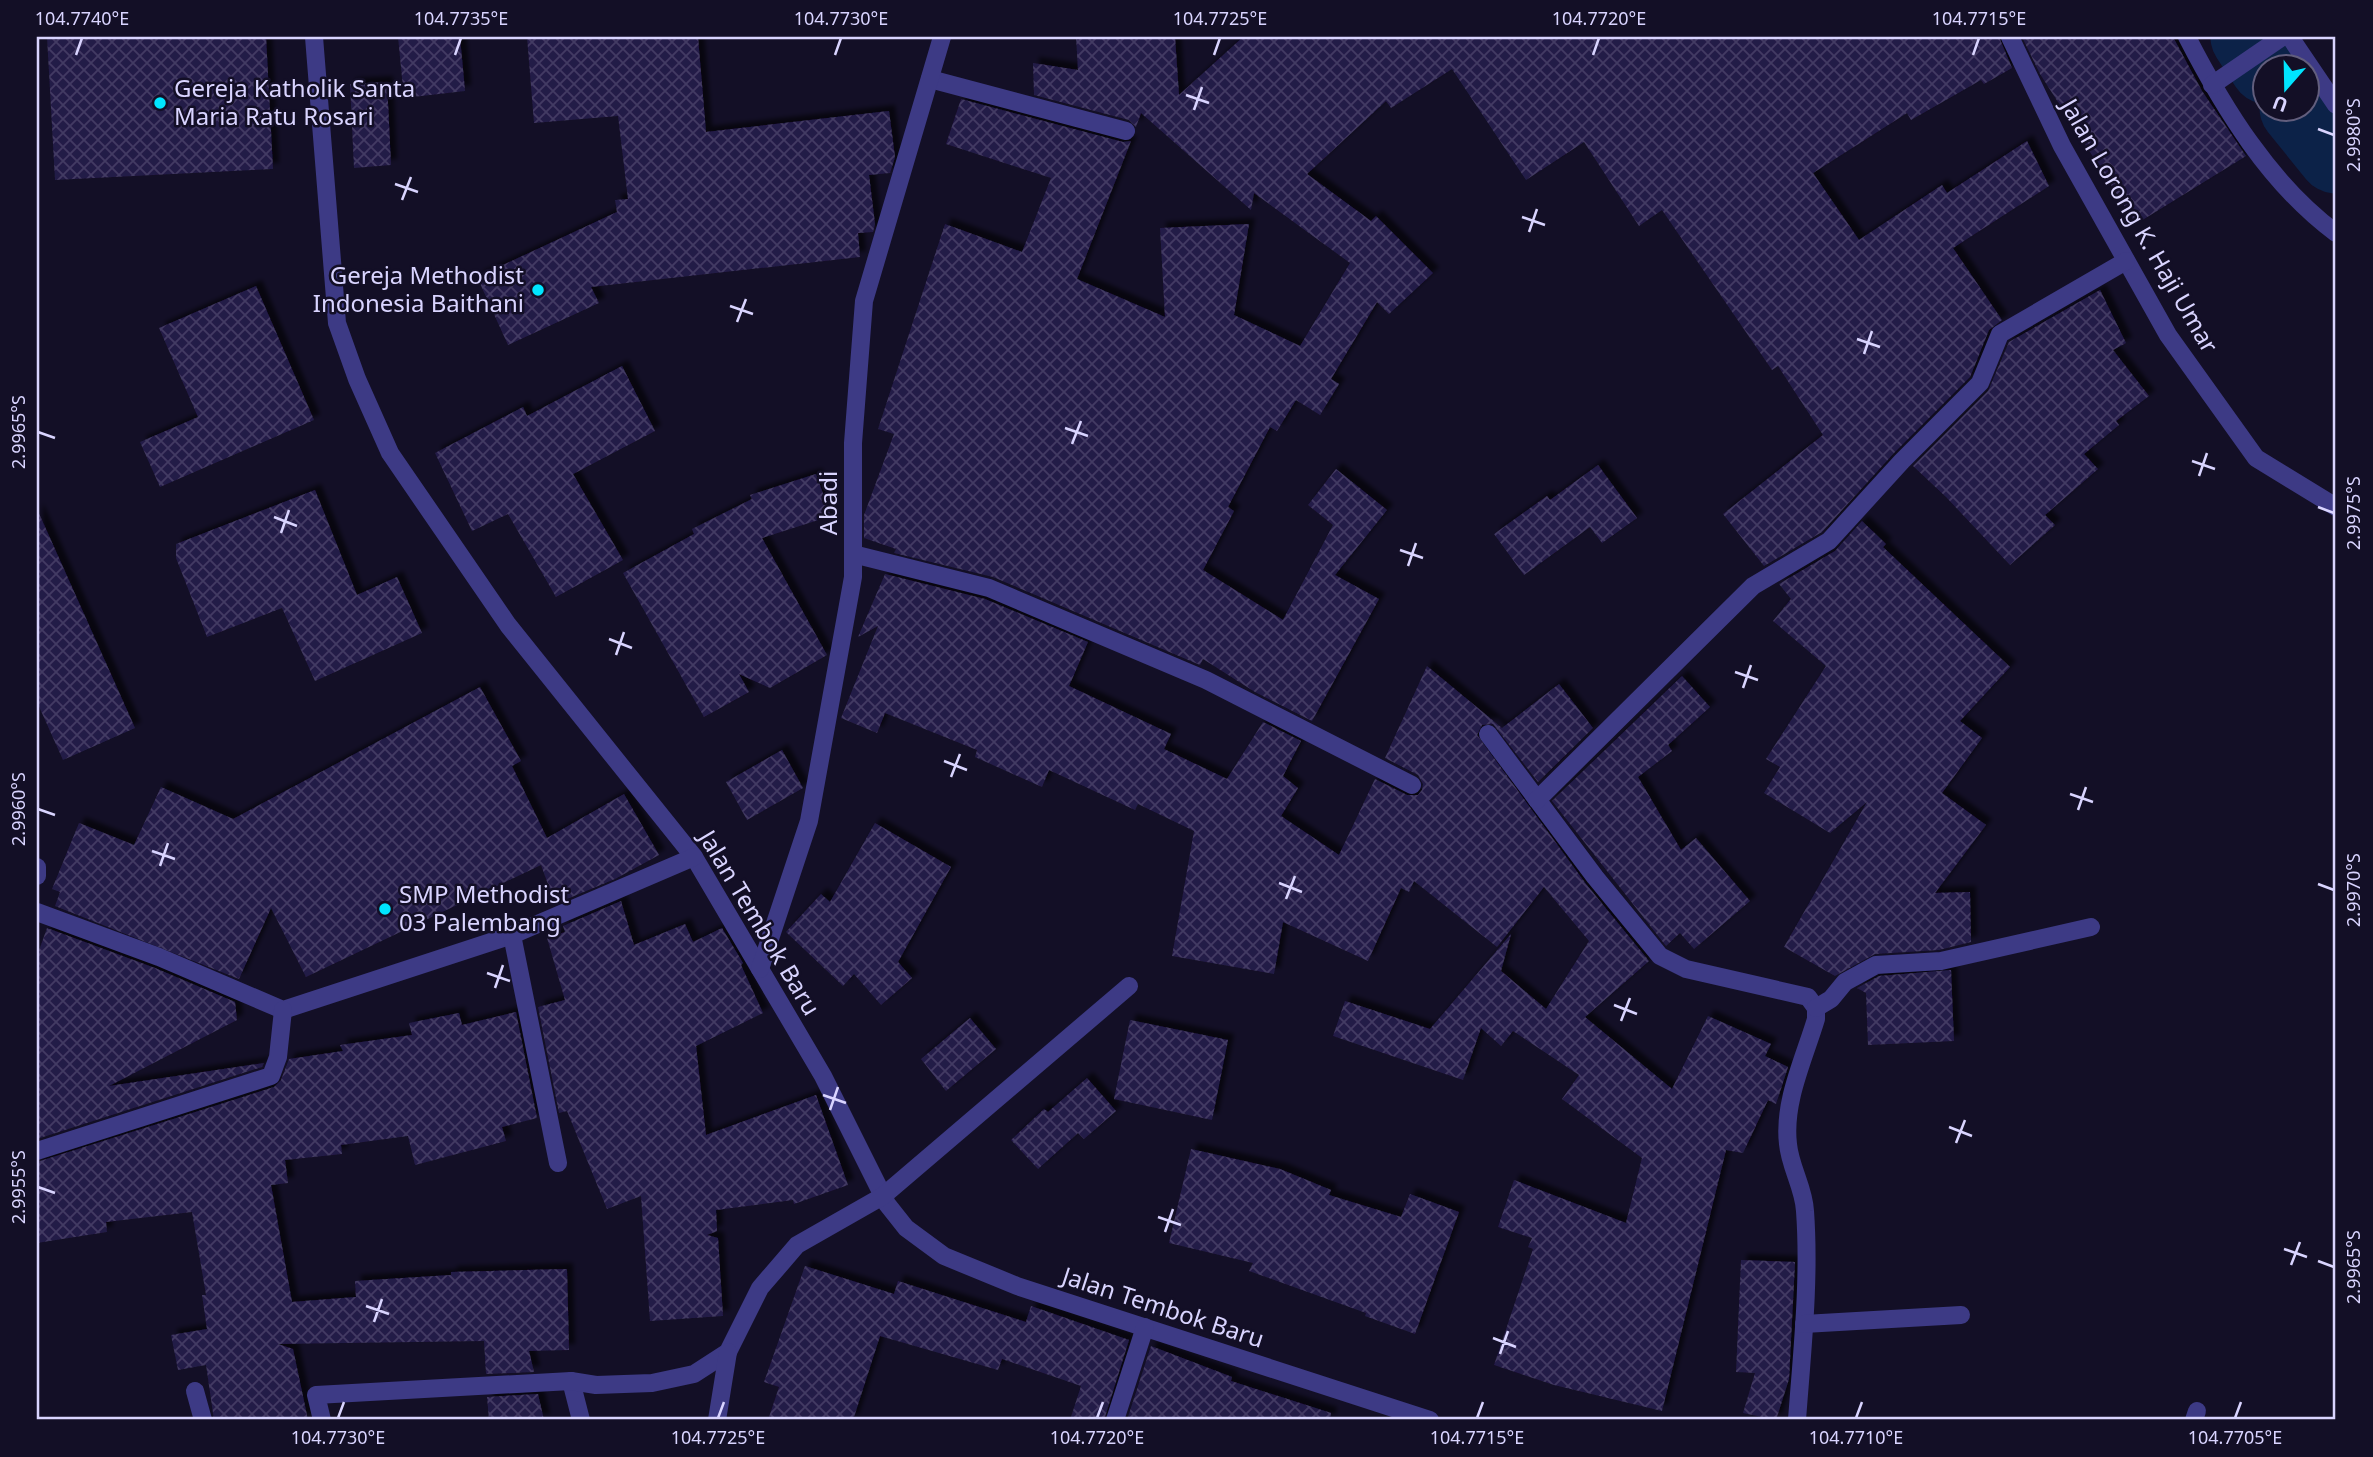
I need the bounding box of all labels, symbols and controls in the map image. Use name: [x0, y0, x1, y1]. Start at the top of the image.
text: 104.7740°E: [35, 6, 129, 30]
text: 104.7735°E: [414, 6, 508, 30]
text: 104.7730°E: [794, 6, 888, 30]
text: 104.7725°E: [1173, 6, 1267, 30]
text: 104.7720°E: [1552, 6, 1646, 30]
text: 104.7715°E: [1932, 6, 2026, 30]
north arrow: [2250, 52, 2320, 122]
place label: Gereja Katholik Santa Maria Ratu Rosari: [174, 71, 415, 132]
text: U: [2269, 89, 2291, 119]
street label: Jalan Lorong K. Haji Umar: [2053, 90, 2227, 358]
marker: Gereja Katholik Santa Maria Ratu Rosari: [152, 95, 168, 111]
text: 2.9980°S: [2341, 98, 2365, 172]
place label: Gereja Methodist Indonesia Baithani: [313, 258, 524, 319]
marker: Gereja Methodist Indonesia Baithani: [530, 282, 546, 298]
text: 2.9965°S: [6, 395, 30, 469]
street label: Abadi: [811, 471, 844, 535]
text: 2.9975°S: [2341, 476, 2365, 550]
text: 2.9960°S: [6, 772, 30, 846]
street label: Jalan Tembok Baru: [691, 822, 829, 1021]
text: 2.9970°S: [2341, 853, 2365, 927]
place label: SMP Methodist 03 Palembang: [399, 877, 569, 938]
marker: SMP Methodist 03 Palembang: [377, 901, 393, 917]
text: 2.9955°S: [6, 1150, 30, 1224]
text: 2.9965°S: [2341, 1230, 2365, 1304]
street label: Jalan Tembok Baru: [1056, 1258, 1269, 1355]
text: 104.7730°E: [291, 1425, 385, 1449]
text: 104.7725°E: [671, 1425, 765, 1449]
text: 104.7720°E: [1050, 1425, 1144, 1449]
text: 104.7715°E: [1430, 1425, 1524, 1449]
text: 104.7710°E: [1809, 1425, 1903, 1449]
text: 104.7705°E: [2188, 1425, 2282, 1449]

